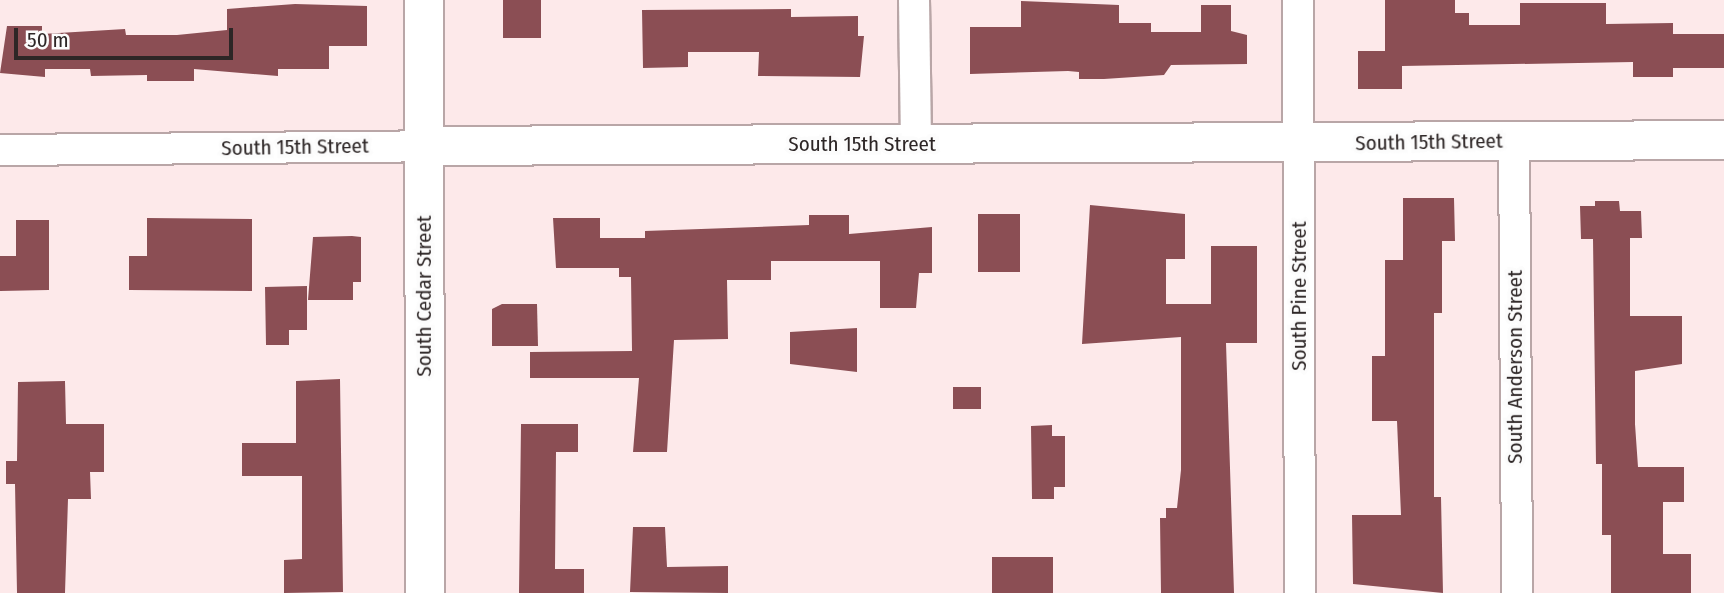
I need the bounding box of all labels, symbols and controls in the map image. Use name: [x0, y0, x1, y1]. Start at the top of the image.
scale bar: [18, 14, 236, 58]
text: 50 m: [27, 27, 69, 53]
street label: South 15th Street: [1355, 128, 1503, 156]
street label: South 15th Street: [788, 131, 936, 157]
street label: South 15th Street: [221, 133, 369, 161]
street label: South Cedar Street: [411, 215, 437, 377]
street label: South Pine Street: [1286, 221, 1312, 371]
street label: South Anderson Street: [1502, 270, 1528, 464]

